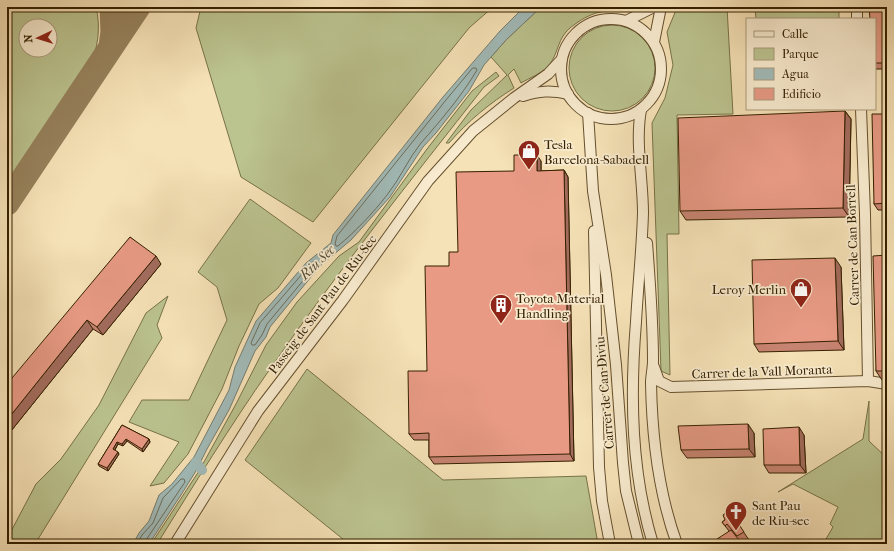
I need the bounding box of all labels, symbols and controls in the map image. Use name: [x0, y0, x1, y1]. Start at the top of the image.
north arrow: [18, 18, 58, 58]
legend: [746, 18, 876, 110]
text: Calle: [782, 27, 808, 41]
text: N: [22, 33, 35, 43]
text: Parque: [782, 47, 819, 61]
text: Agua: [781, 67, 809, 81]
text: Edificio: [782, 87, 821, 101]
place label: Tesla Barcelona-Sabadell: [544, 137, 650, 167]
shop icon: Tesla Barcelona-Sabadell: [516, 138, 542, 171]
street label: Carrer de Can Borrell: [843, 184, 862, 306]
street label: Passeig de Sant Pau de Riu-Sec: [265, 232, 380, 377]
water label: Riu Sec: [295, 241, 339, 284]
shop icon: Leroy Merlin: [788, 276, 814, 309]
place label: Leroy Merlin: [712, 282, 786, 297]
place label: Toyota Material Handling: [516, 291, 605, 321]
building icon: Toyota Material Handling: [488, 292, 514, 325]
street label: Carrer de Can Diviu: [592, 335, 617, 450]
street label: Carrer de la Vall Moranta: [691, 362, 834, 381]
place label: Sant Pau de Riu-sec: [752, 498, 809, 528]
church icon: Sant Pau de Riu-sec: [723, 499, 749, 532]

